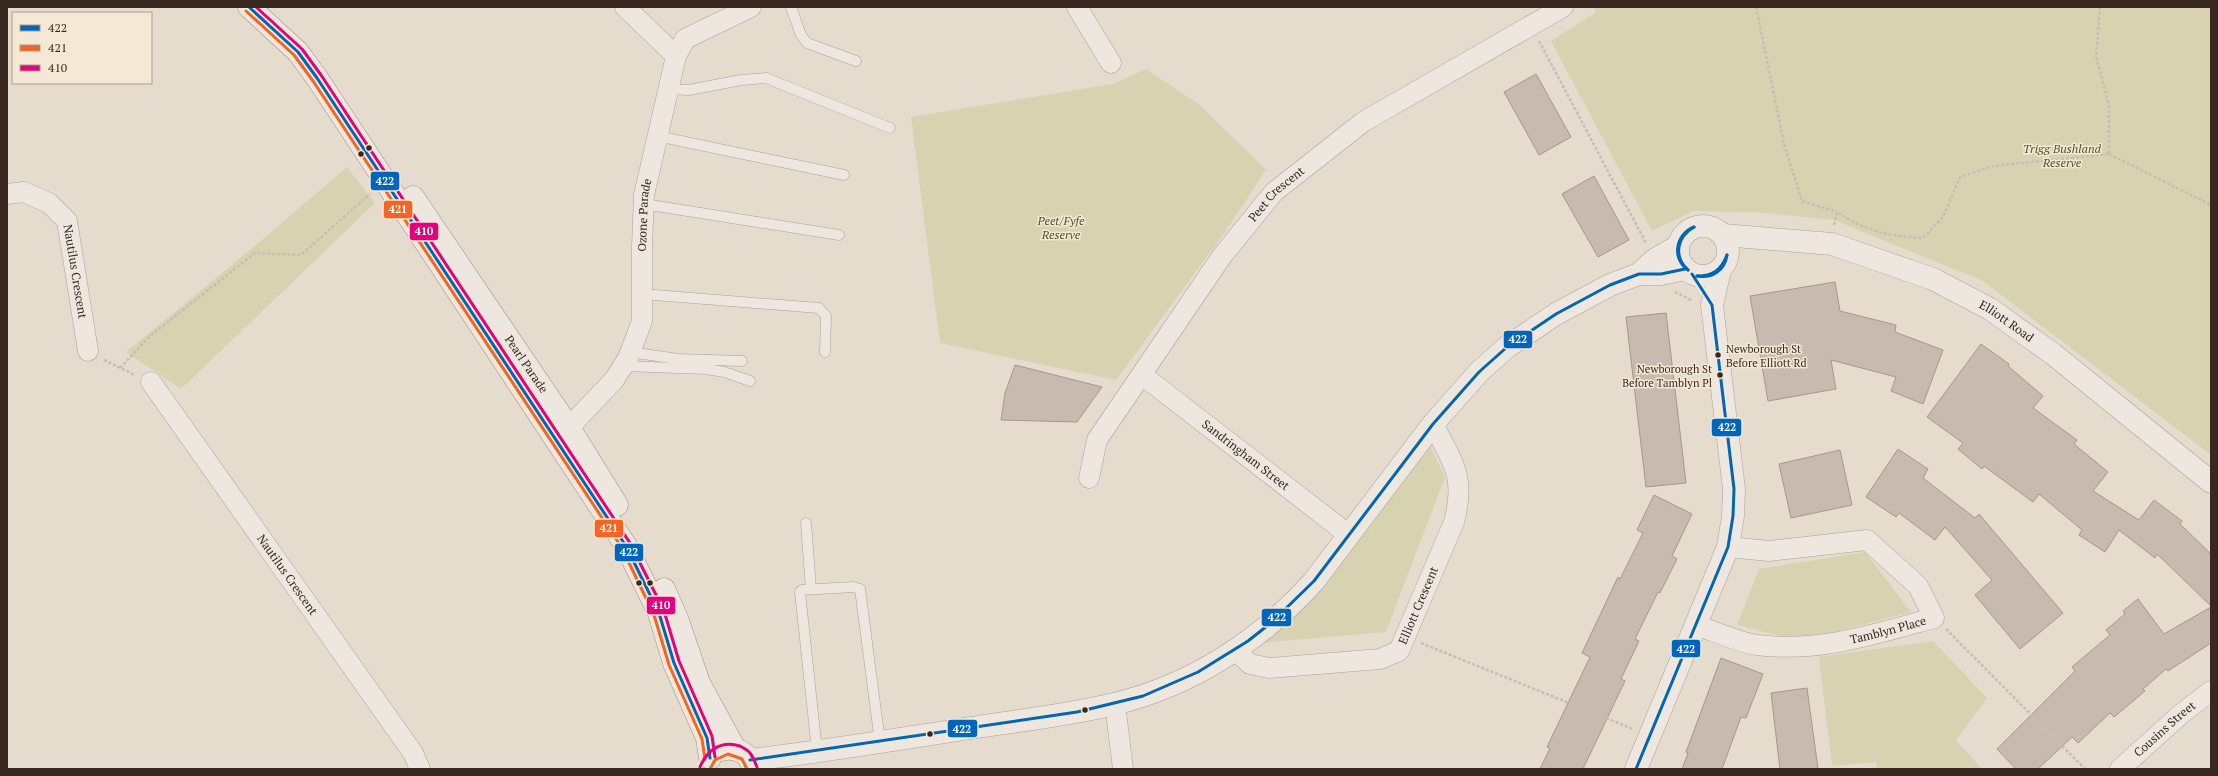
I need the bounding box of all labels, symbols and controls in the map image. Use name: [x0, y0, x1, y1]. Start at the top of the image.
legend: [12, 12, 152, 84]
text: 422: [48, 20, 67, 35]
text: 421: [48, 40, 67, 55]
text: 410: [48, 60, 67, 75]
park label: Trigg Bushland Reserve: [2023, 141, 2102, 170]
unlabelled marker: [364, 143, 374, 153]
unlabelled marker: [356, 149, 366, 159]
street label: Peet Crescent: [1245, 163, 1308, 224]
line badge: 422: [370, 171, 400, 191]
text: 422: [376, 174, 394, 188]
street label: Ozone Parade: [634, 177, 655, 252]
line badge: 421: [383, 200, 413, 219]
text: 421: [389, 202, 407, 216]
park label: Peet/Fyfe Reserve: [1037, 213, 1085, 242]
line badge: 410: [409, 222, 439, 241]
street label: Nautilus Crescent: [61, 223, 91, 320]
text: 410: [415, 224, 433, 238]
street label: Elliott Road: [1977, 297, 2037, 345]
line badge: 422: [1503, 330, 1533, 349]
street label: Pearl Parade: [502, 332, 552, 396]
text: 422: [1509, 332, 1527, 346]
place label: Newborough St Before Elliott Rd: [1726, 342, 1807, 370]
marker: Newborough St Before Elliott Rd: [1713, 350, 1723, 360]
place label: Newborough St Before Tamblyn Pl: [1622, 362, 1712, 390]
marker: Newborough St Before Tamblyn Pl: [1715, 370, 1725, 380]
street label: Sandringham Street: [1199, 416, 1293, 494]
line badge: 422: [1711, 418, 1742, 437]
text: 422: [1718, 420, 1736, 434]
line badge: 421: [594, 519, 624, 538]
text: 421: [600, 521, 618, 535]
street label: Nautilus Crescent: [254, 531, 321, 618]
line badge: 422: [614, 543, 644, 562]
text: 422: [620, 545, 638, 559]
street label: Elliott Crescent: [1395, 564, 1441, 646]
unlabelled marker: [634, 578, 644, 588]
unlabelled marker: [645, 578, 655, 588]
line badge: 410: [646, 596, 676, 615]
text: 410: [652, 598, 670, 612]
line badge: 422: [1261, 608, 1292, 627]
text: 422: [1268, 610, 1286, 624]
street label: Tamblyn Place: [1848, 613, 1928, 647]
line badge: 422: [1671, 639, 1701, 658]
text: 422: [1677, 642, 1695, 656]
street label: Cousins Street: [2131, 697, 2199, 760]
unlabelled marker: [1080, 705, 1090, 715]
line badge: 422: [947, 719, 978, 738]
text: 422: [953, 722, 971, 736]
unlabelled marker: [925, 729, 935, 739]

